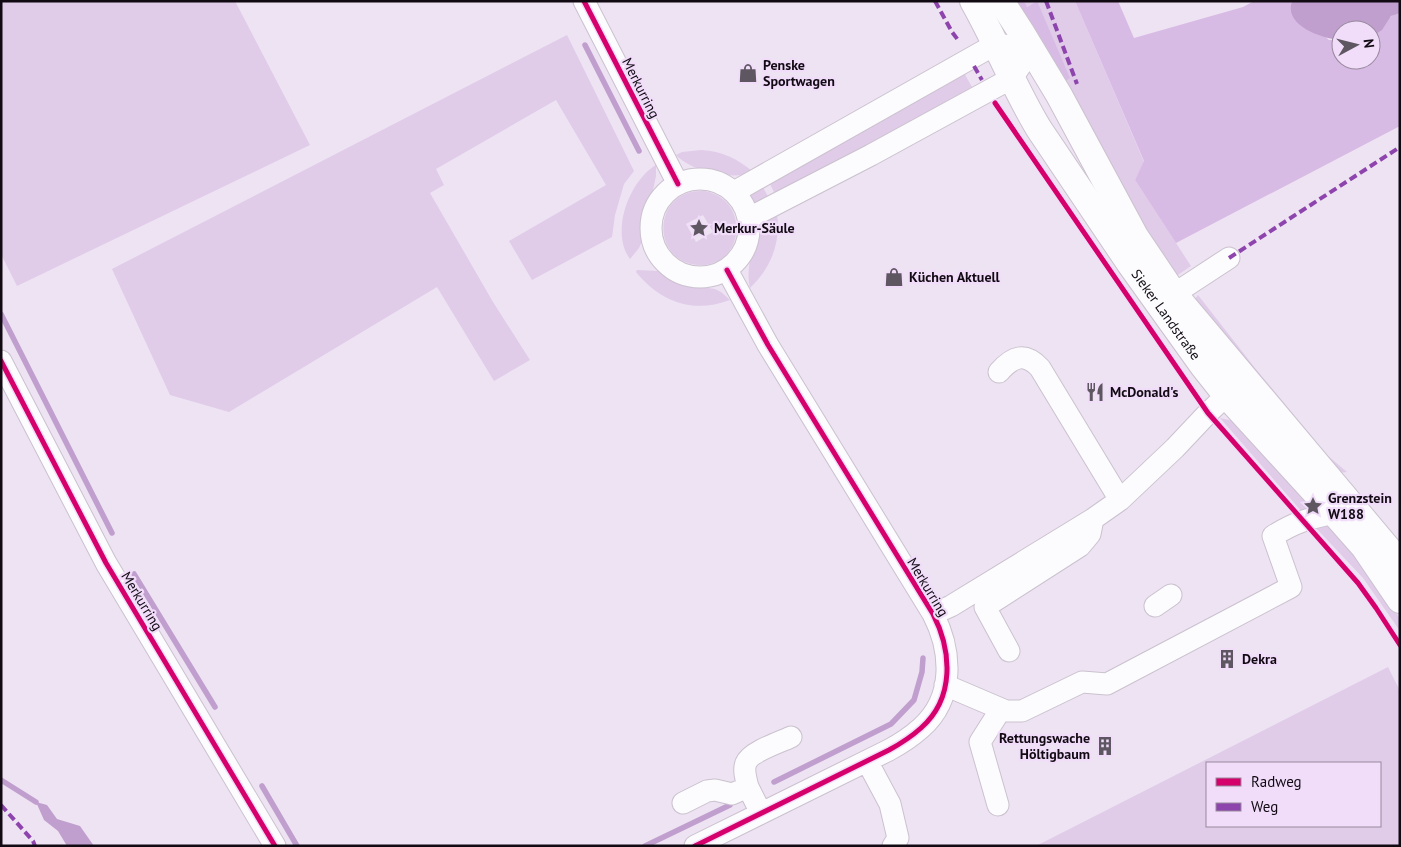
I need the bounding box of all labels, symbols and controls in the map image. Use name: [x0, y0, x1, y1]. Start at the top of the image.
north arrow: [1331, 20, 1381, 70]
text: N: [1359, 38, 1378, 49]
street label: Merkurring: [618, 55, 664, 121]
place label: Penske Sportwagen: [763, 56, 835, 90]
shop icon: Penske Sportwagen: [737, 62, 759, 84]
place icon: Merkur-Säule: [688, 217, 710, 239]
place label: Merkur-Säule: [714, 219, 795, 237]
shop icon: Küchen Aktuell: [883, 266, 905, 288]
street label: Sieker Landstraße: [1128, 266, 1205, 363]
place label: Küchen Aktuell: [909, 268, 1001, 286]
restaurant icon: McDonald's: [1084, 381, 1106, 403]
place label: McDonald's: [1110, 383, 1179, 401]
place label: Grenzstein W188: [1328, 489, 1392, 523]
place icon: Grenzstein W188: [1302, 495, 1324, 517]
street label: Merkurring: [903, 554, 953, 620]
street label: Merkurring: [117, 568, 167, 634]
building icon: Dekra: [1216, 648, 1238, 670]
place label: Dekra: [1242, 650, 1277, 668]
place label: Rettungswache Höltigbaum: [999, 729, 1090, 763]
building icon: Rettungswache Höltigbaum: [1094, 735, 1116, 757]
legend: [1206, 762, 1381, 827]
text: Radweg: [1251, 772, 1302, 791]
text: Weg: [1251, 797, 1278, 816]

